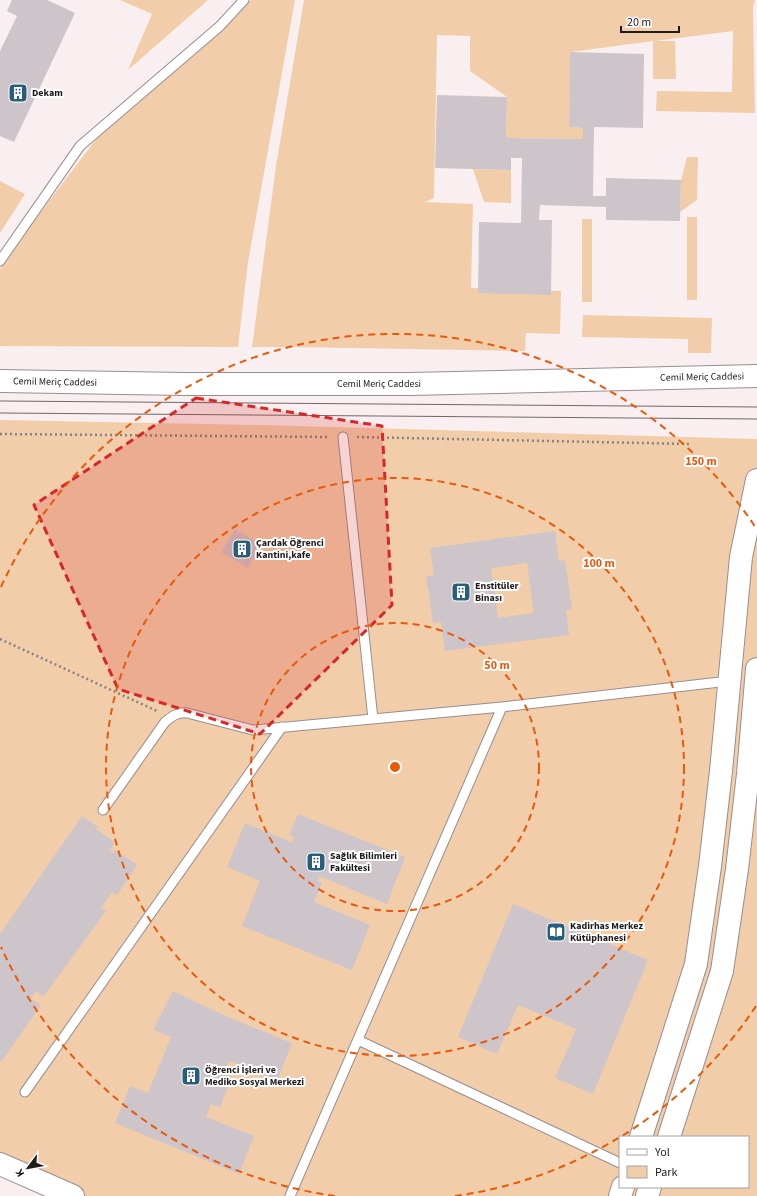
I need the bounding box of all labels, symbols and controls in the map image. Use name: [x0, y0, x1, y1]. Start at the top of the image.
scale bar: [621, 8, 679, 34]
text: 20 m: [627, 14, 651, 31]
building icon: Dekam: [7, 82, 29, 104]
place label: Dekam: [32, 86, 63, 100]
street label: Cemil Meriç Caddesi: [660, 369, 744, 385]
street label: Cemil Meriç Caddesi: [13, 374, 97, 390]
street label: Cemil Meriç Caddesi: [337, 377, 421, 391]
text: 150 m: [685, 453, 717, 470]
place label: Çardak Öğrenci Kantini,kafe: [256, 536, 324, 562]
building icon: Çardak Öğrenci Kantini,kafe: [231, 538, 253, 560]
text: 100 m: [583, 555, 615, 572]
place label: Enstitüler Binası: [475, 579, 519, 605]
building icon: Enstitüler Binası: [450, 581, 472, 603]
text: 50 m: [484, 657, 510, 674]
centre of rings: [388, 760, 402, 774]
place label: Sağlık Bilimleri Fakültesi: [330, 849, 397, 875]
building icon: Sağlık Bilimleri Fakültesi: [305, 851, 327, 873]
place label: Kadirhas Merkez Kütüphanesi: [570, 919, 643, 945]
library icon: Kadirhas Merkez Kütüphanesi: [545, 921, 567, 943]
place label: Öğrenci İşleri ve Mediko Sosyal Merkezi: [205, 1063, 304, 1089]
building icon: Öğrenci İşleri ve Mediko Sosyal Merkezi: [180, 1065, 202, 1087]
legend: [619, 1136, 749, 1188]
text: Yol: [654, 1144, 670, 1161]
north arrow: [8, 1148, 48, 1188]
text: Park: [655, 1164, 677, 1181]
text: K: [12, 1166, 28, 1180]

